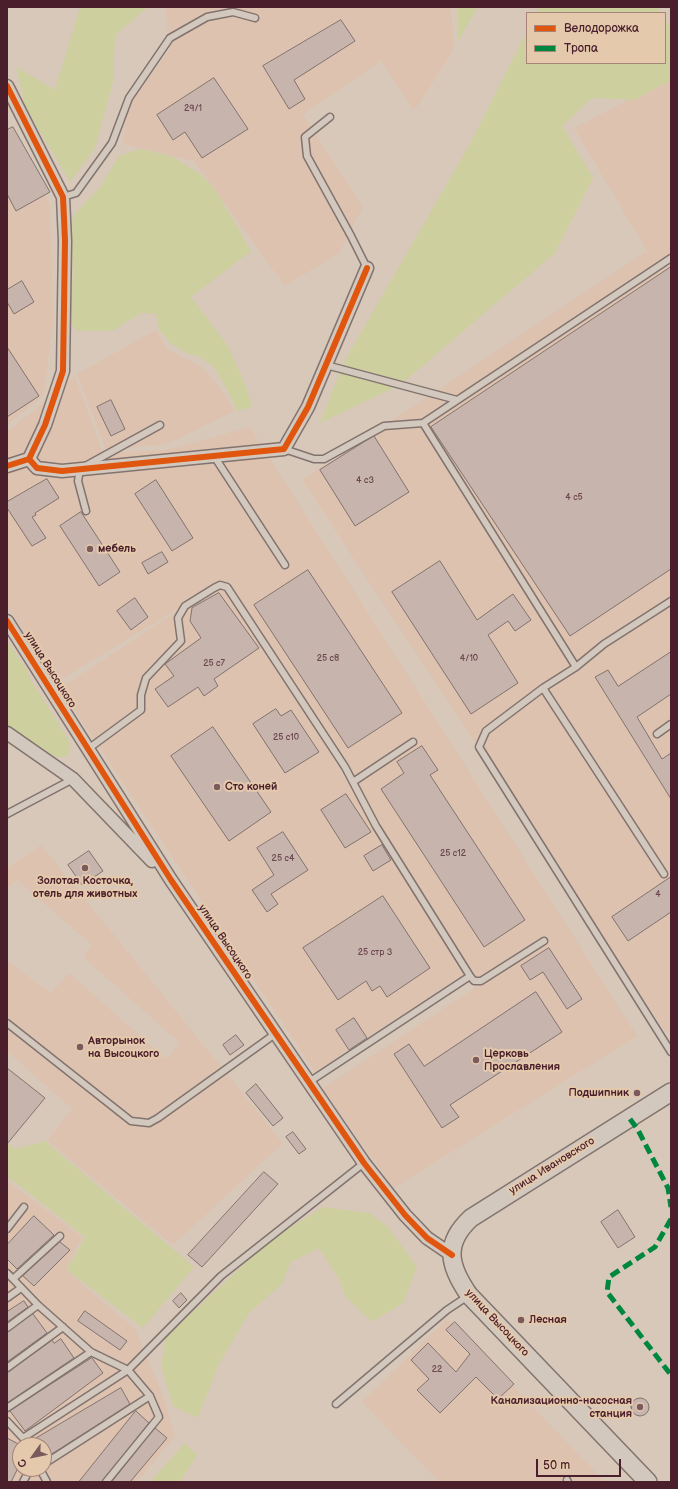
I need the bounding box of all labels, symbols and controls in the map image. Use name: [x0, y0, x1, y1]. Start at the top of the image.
legend: [526, 12, 666, 64]
text: Велодорожка: [564, 21, 639, 36]
text: Тропа: [564, 41, 598, 56]
house number: 29/1: [184, 104, 202, 114]
house number: 4 с3: [356, 476, 374, 486]
house number: 4 с5: [565, 493, 583, 503]
place label: мебель: [98, 542, 136, 556]
marker: мебель: [85, 544, 95, 554]
street label: улица Высоцкого: [21, 630, 79, 710]
house number: 25 с8: [317, 654, 339, 664]
house number: 4/10: [460, 654, 478, 664]
house number: 25 с7: [203, 659, 225, 669]
house number: 25 с10: [273, 733, 299, 743]
place label: Сто коней: [225, 780, 277, 794]
marker: Сто коней: [212, 782, 222, 792]
house number: 25 с12: [440, 849, 466, 859]
house number: 25 с4: [272, 854, 294, 864]
marker: Золотая Косточка, отель для животных: [80, 863, 90, 873]
place label: Золотая Косточка, отель для животных: [33, 874, 137, 900]
house number: 4: [655, 890, 661, 900]
street label: улица Высоцкого: [195, 902, 255, 982]
house number: 25 стр 3: [358, 948, 392, 958]
place label: Авторынок на Высоцкого: [88, 1034, 159, 1060]
marker: Авторынок на Высоцкого: [75, 1042, 85, 1052]
place label: Церковь Прославления: [484, 1047, 560, 1073]
marker: Церковь Прославления: [471, 1055, 481, 1065]
place label: Подшипник: [568, 1086, 629, 1100]
marker: Подшипник: [632, 1088, 642, 1098]
street label: улица Ивановского: [507, 1134, 597, 1198]
street label: улица Высоцкого: [462, 1287, 532, 1359]
place label: Лесная: [529, 1313, 567, 1327]
marker: Лесная: [516, 1315, 526, 1325]
house number: 22: [432, 1365, 442, 1375]
place label: Канализационно-насосная станция: [491, 1394, 632, 1420]
marker: Канализационно-насосная станция: [635, 1402, 645, 1412]
north arrow: [12, 1437, 52, 1477]
scale bar: [538, 1451, 623, 1477]
text: С: [15, 1457, 30, 1470]
text: 50 m: [543, 1458, 570, 1473]

